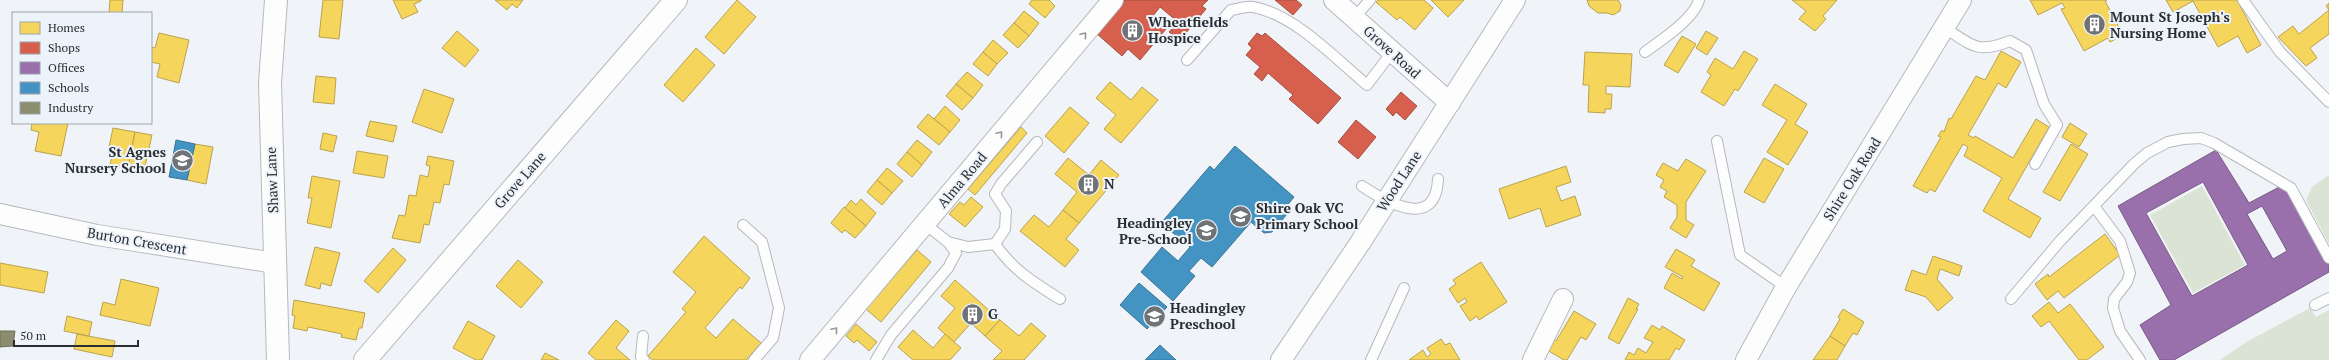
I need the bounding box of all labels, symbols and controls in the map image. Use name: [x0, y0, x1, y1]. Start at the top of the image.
place label: Mount St Joseph's Nursing Home: [2110, 7, 2230, 42]
legend: [12, 12, 152, 124]
place label: Wheatfields Hospice: [1148, 12, 1228, 47]
building icon: Mount St Joseph's Nursing Home: [2081, 12, 2107, 38]
building icon: Wheatfields Hospice: [1119, 17, 1145, 43]
text: Homes: [48, 20, 85, 35]
street label: Grove Road: [1360, 21, 1425, 83]
one-way arrow: [1079, 32, 1086, 39]
text: Shops: [48, 40, 80, 55]
text: Offices: [48, 60, 85, 75]
text: Schools: [48, 80, 89, 95]
text: Industry: [48, 100, 94, 115]
one-way arrow: [996, 132, 1003, 139]
street label: Shire Oak Road: [1818, 133, 1885, 224]
place label: St Agnes Nursery School: [65, 142, 166, 177]
street label: Shaw Lane: [261, 146, 282, 214]
school or university icon: St Agnes Nursery School: [169, 147, 195, 173]
street label: Grove Lane: [490, 147, 550, 212]
street label: Wood Lane: [1372, 147, 1425, 215]
street label: Alma Road: [933, 148, 991, 212]
building icon: N: [1076, 171, 1102, 197]
place label: N: [1104, 174, 1115, 193]
place label: Shire Oak VC Primary School: [1256, 198, 1359, 233]
school or university icon: Shire Oak VC Primary School: [1227, 203, 1253, 229]
place label: Headingley Pre-School: [1117, 213, 1193, 248]
school or university icon: Headingley Pre-School: [1194, 218, 1220, 244]
street label: Burton Crescent: [86, 222, 189, 259]
place label: Headingley Preschool: [1170, 298, 1246, 333]
building icon: G: [959, 301, 985, 327]
school or university icon: Headingley Preschool: [1142, 303, 1168, 329]
place label: G: [988, 304, 998, 323]
scale bar: [14, 322, 138, 348]
one-way arrow: [831, 327, 838, 335]
text: 50 m: [20, 328, 47, 343]

